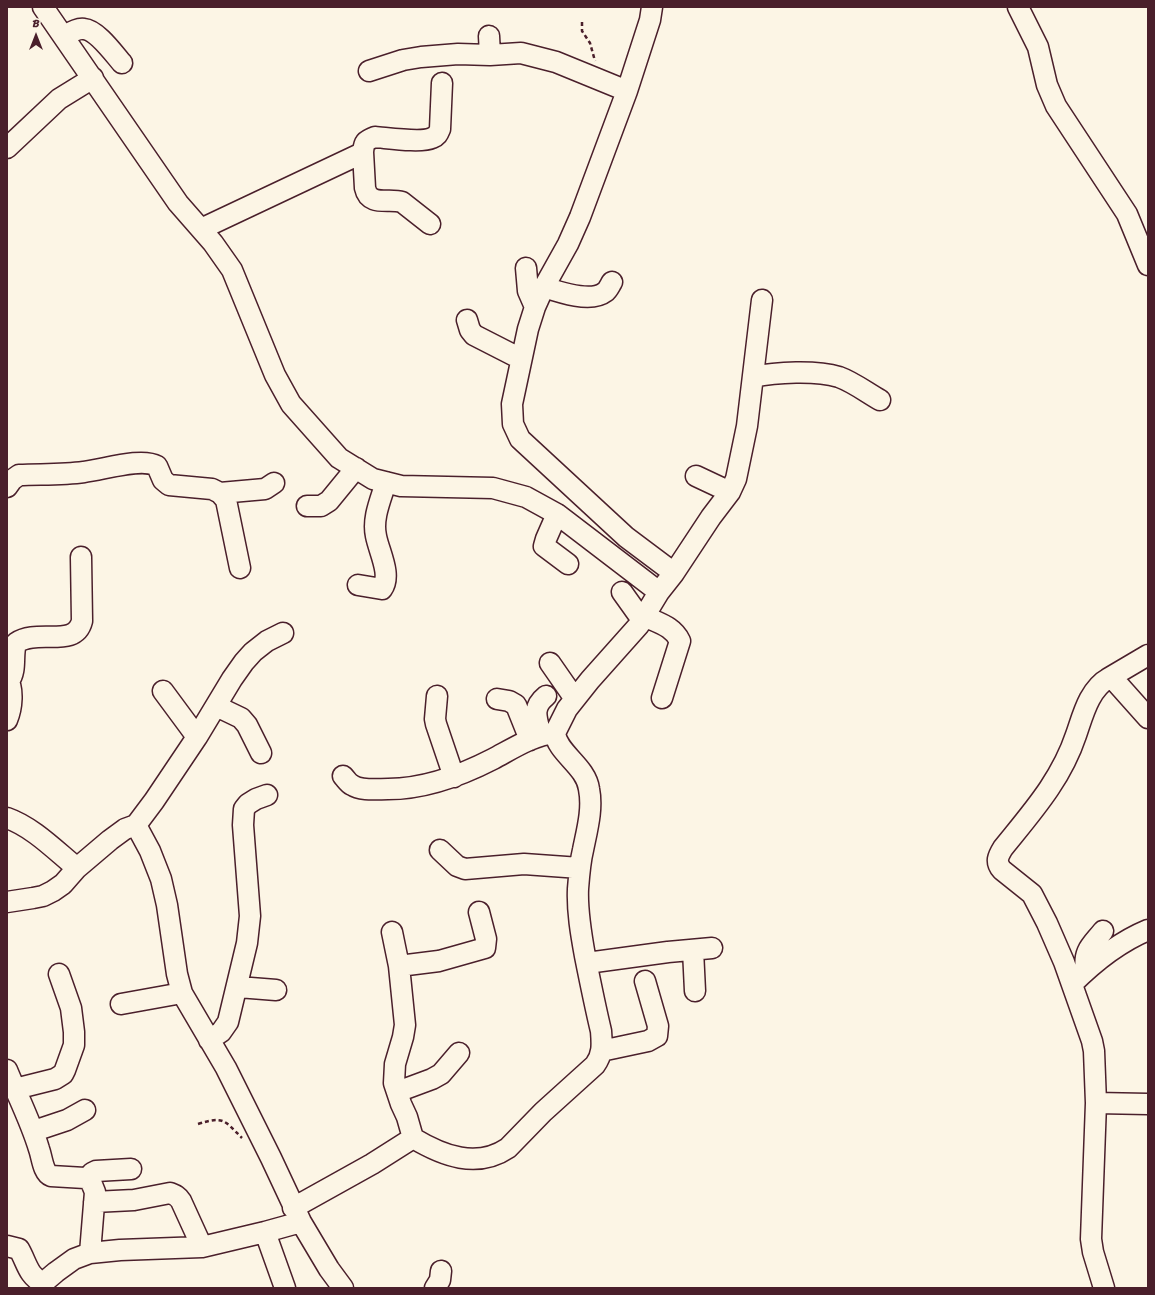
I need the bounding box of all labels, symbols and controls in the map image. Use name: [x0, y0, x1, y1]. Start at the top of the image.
text: B: [33, 14, 39, 33]
north arrow: [16, 16, 56, 56]

